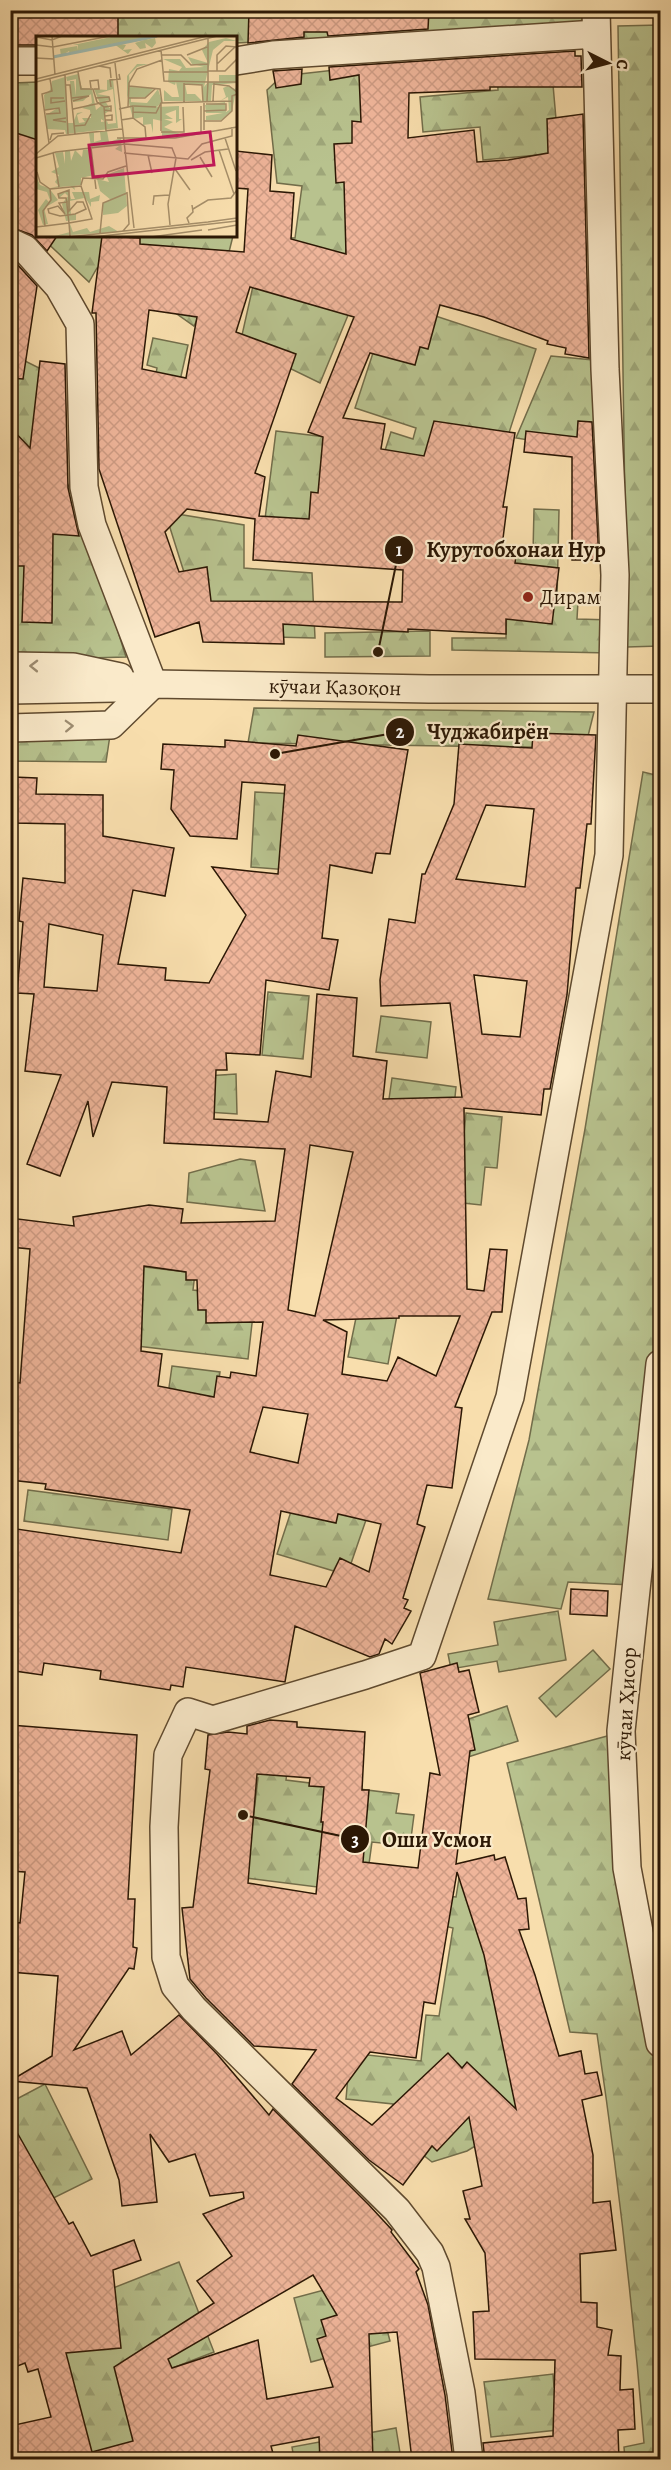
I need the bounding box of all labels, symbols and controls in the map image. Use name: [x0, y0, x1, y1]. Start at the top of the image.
north arrow: [578, 33, 638, 93]
inset map: [36, 36, 237, 237]
text: С: [610, 58, 633, 71]
callout: Курутобхонаи Нур: [384, 530, 618, 570]
text: Курутобхонаи Нур: [426, 535, 606, 565]
text: 1: [396, 538, 403, 562]
place label: Дирам: [540, 583, 601, 611]
marker: Дирам: [521, 590, 535, 604]
one-way arrow: [29, 660, 38, 672]
street label: кӯчаи Қазоқон: [268, 672, 402, 702]
callout: Чуджабирён: [385, 712, 561, 752]
text: Чуджабирён: [427, 717, 549, 747]
one-way arrow: [64, 720, 73, 733]
text: 2: [396, 720, 405, 744]
street label: кӯчаи Ҳисор: [609, 1646, 643, 1762]
callout: Оши Усмон: [340, 1819, 503, 1859]
text: Оши Усмон: [382, 1825, 492, 1855]
text: 3: [351, 1828, 359, 1852]

